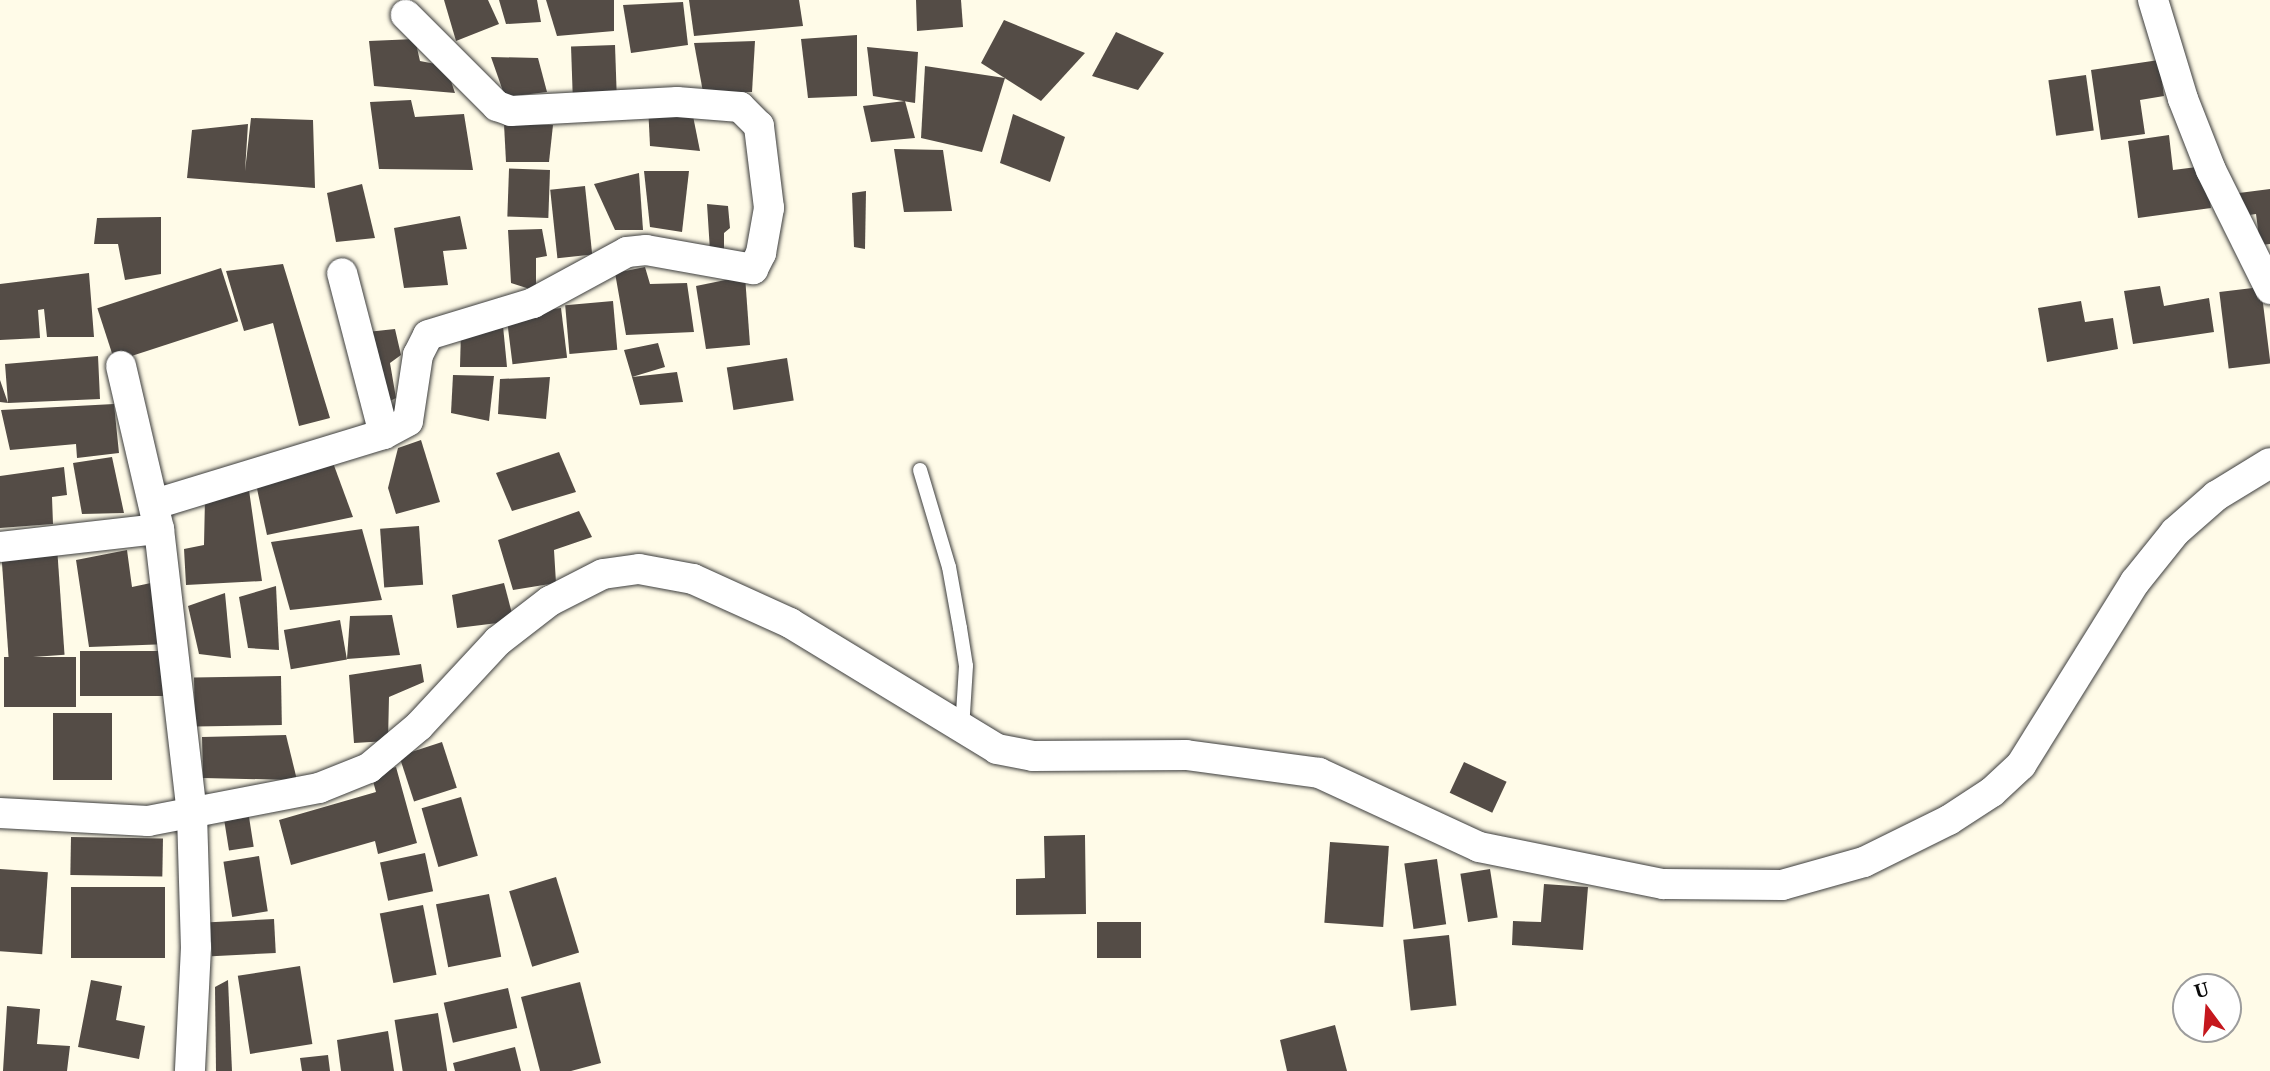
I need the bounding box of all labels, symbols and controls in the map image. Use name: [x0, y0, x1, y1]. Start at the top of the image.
north arrow: [2172, 973, 2242, 1043]
text: U: [2191, 975, 2212, 1004]

